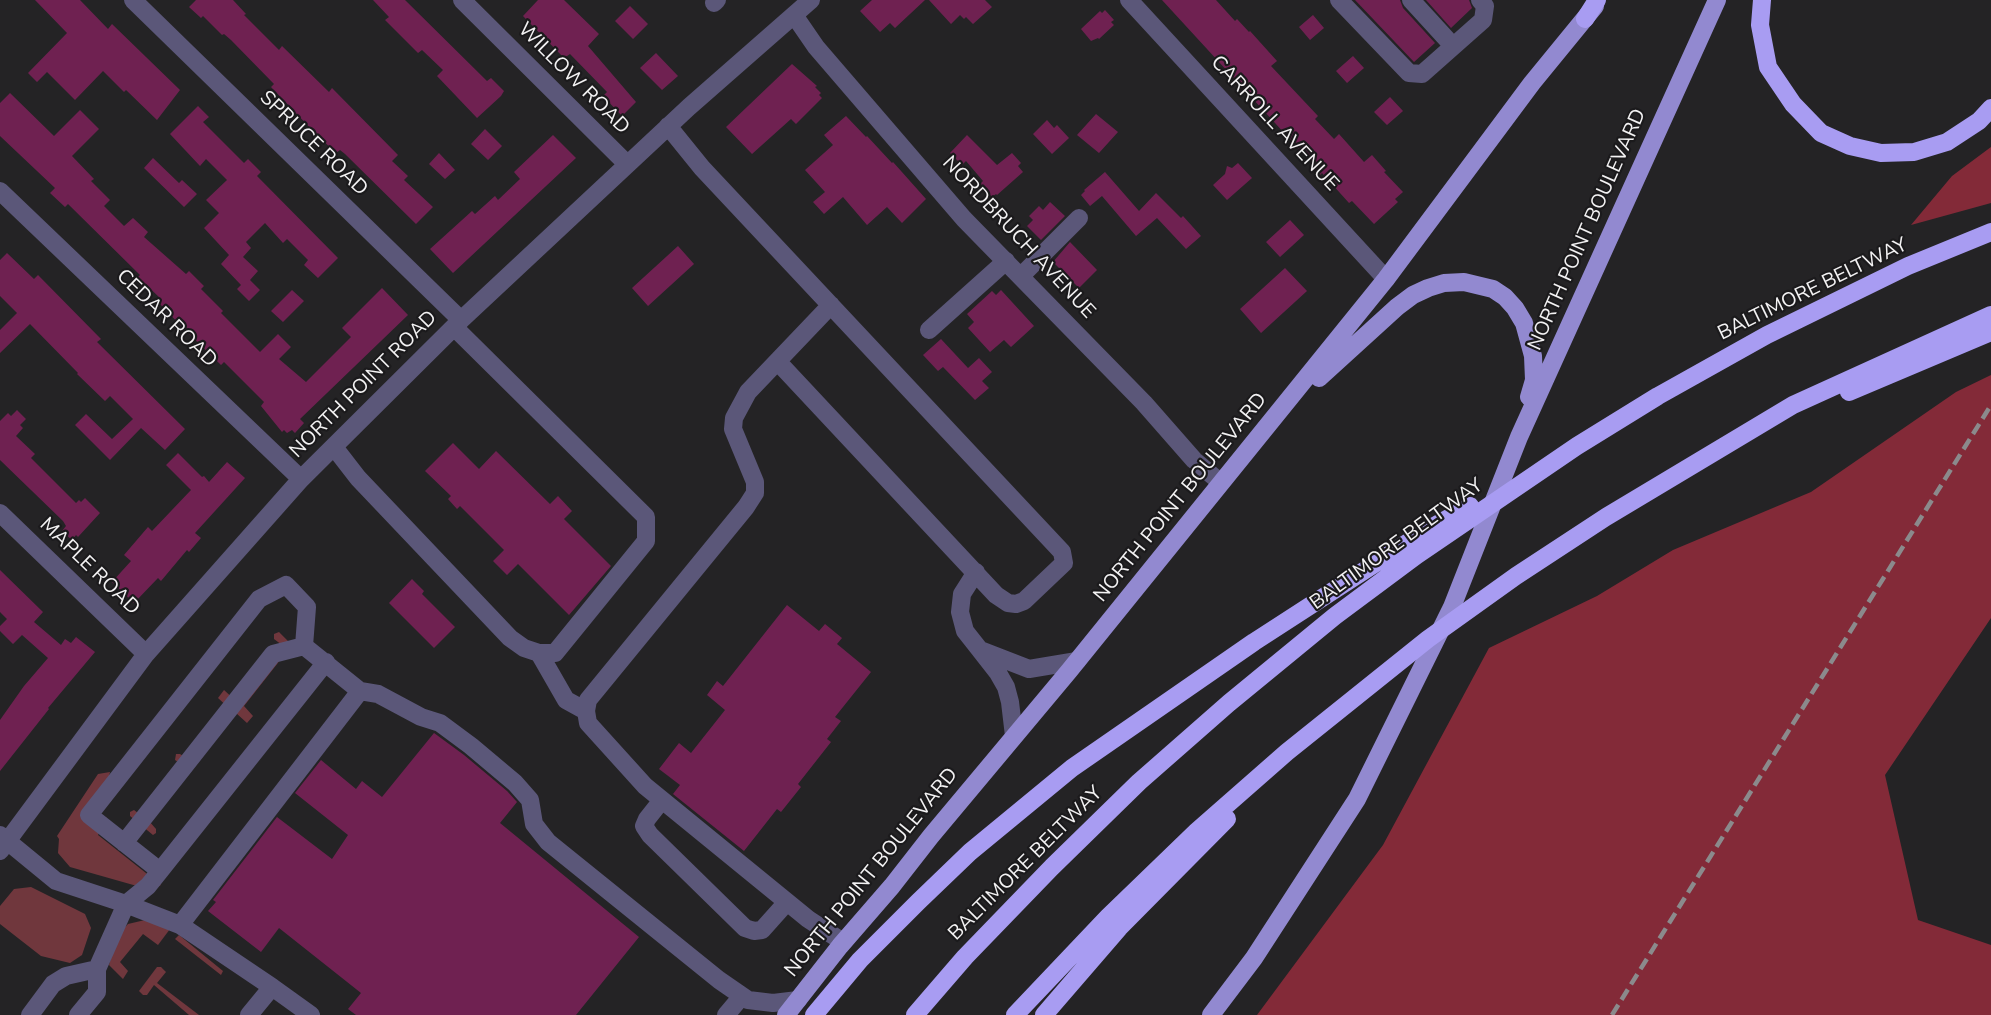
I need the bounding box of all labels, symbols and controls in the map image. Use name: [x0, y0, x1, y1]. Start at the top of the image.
street label: WILLOW ROAD: [512, 18, 634, 140]
street label: CARROLL AVENUE: [1205, 51, 1343, 197]
street label: SPRUCE ROAD: [254, 86, 372, 202]
street label: NORTH POINT BOULEVARD: [1524, 106, 1652, 354]
street label: NORDBRUCH AVENUE: [936, 152, 1100, 324]
street label: BALTIMORE BELTWAY: [1714, 234, 1912, 346]
street label: CEDAR ROAD: [111, 265, 221, 373]
street label: NORTH POINT ROAD: [285, 306, 443, 464]
street label: NORTH POINT BOULEVARD: [1089, 389, 1273, 607]
street label: BALTIMORE BELTWAY: [1306, 474, 1488, 616]
street label: MAPLE ROAD: [34, 513, 144, 621]
street label: NORTH POINT BOULEVARD: [780, 764, 964, 982]
street label: BALTIMORE BELTWAY: [944, 782, 1108, 946]

